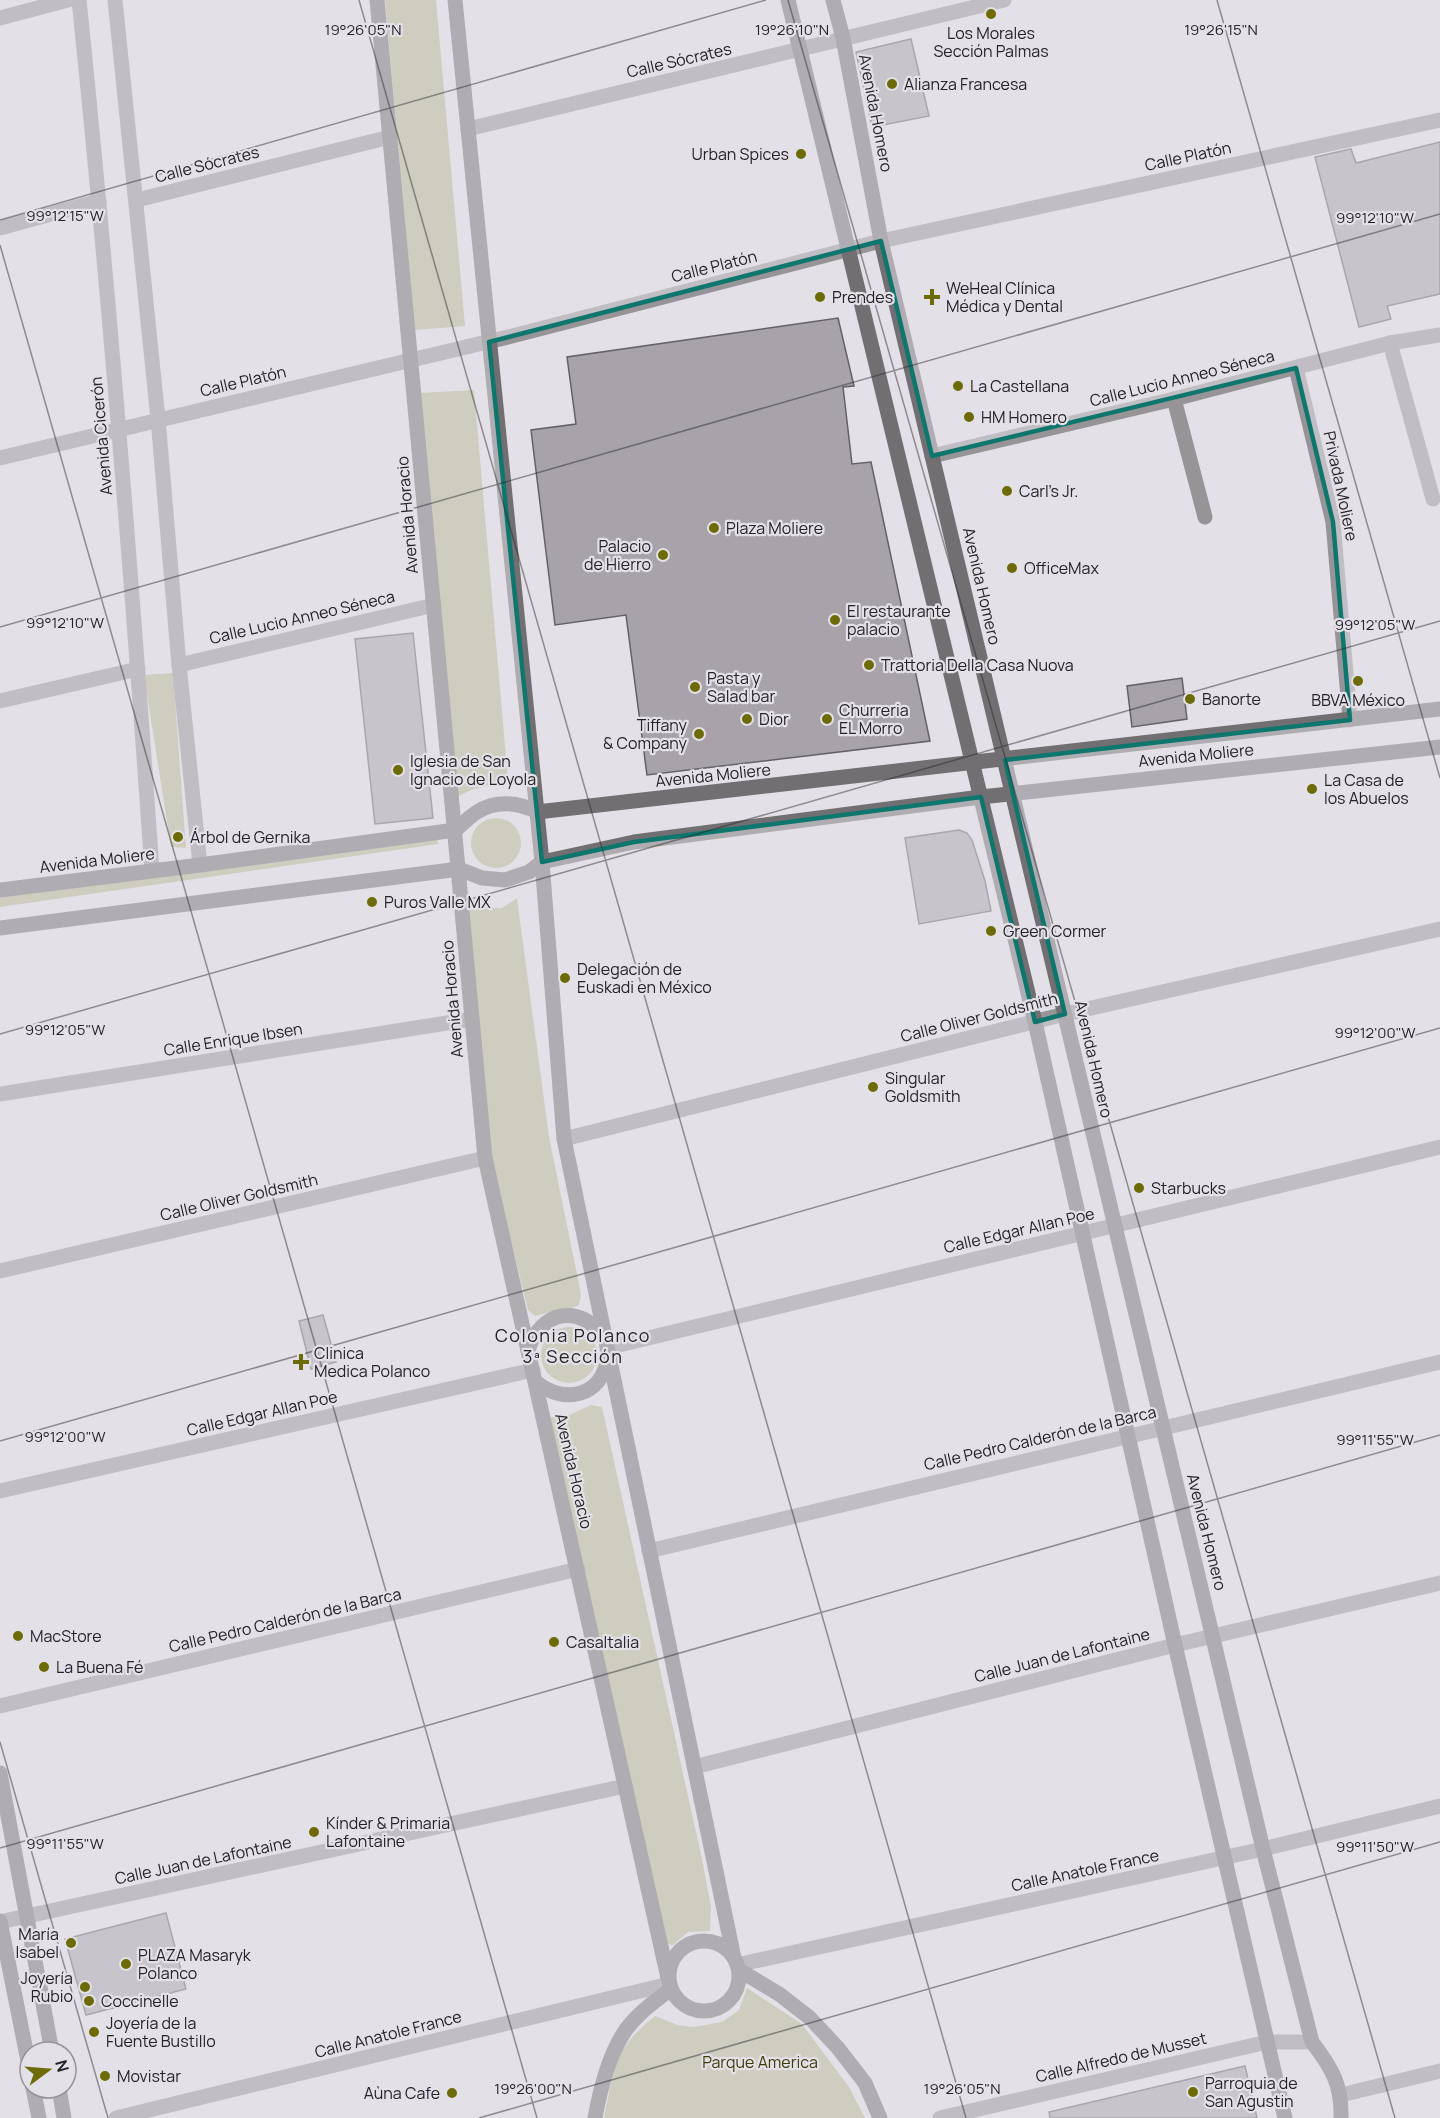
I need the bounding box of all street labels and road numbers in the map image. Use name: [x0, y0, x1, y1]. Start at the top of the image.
street label: Calle Sócrates: [625, 37, 733, 83]
street label: Avenida Homero: [854, 52, 898, 174]
street label: Calle Platón: [1143, 136, 1233, 176]
street label: Calle Sócrates: [153, 140, 261, 188]
street label: Calle Platón: [669, 245, 759, 287]
street label: Calle Lucio Anneo Séneca: [1087, 344, 1277, 412]
street label: Calle Platón: [198, 360, 288, 402]
street label: Avenida Cicerón: [85, 376, 117, 496]
street label: Privada Moliere: [1319, 429, 1363, 543]
street label: Avenida Horacio: [391, 455, 423, 575]
street label: Avenida Homero: [958, 525, 1006, 647]
street label: Calle Lucio Anneo Séneca: [207, 585, 397, 649]
street label: Avenida Moliere: [1137, 738, 1255, 772]
street label: Avenida Moliere: [654, 758, 772, 792]
street label: Avenida Moliere: [38, 842, 156, 878]
street label: Avenida Horacio: [436, 939, 468, 1059]
street label: Calle Oliver Goldsmith: [898, 987, 1060, 1047]
street label: Avenida Homero: [1070, 998, 1118, 1120]
street label: Calle Enrique Ibsen: [162, 1017, 304, 1061]
street label: Calle Oliver Goldsmith: [158, 1168, 320, 1226]
street label: Calle Edgar Allan Poe: [942, 1202, 1096, 1258]
street label: Calle Edgar Allan Poe: [185, 1385, 339, 1441]
street label: Calle Pedro Calderón de la Barca: [922, 1401, 1158, 1475]
street label: Avenida Horacio: [550, 1411, 598, 1531]
street label: Avenida Homero: [1182, 1471, 1232, 1593]
street label: Calle Pedro Calderón de la Barca: [167, 1583, 403, 1657]
street label: Calle Juan de Lafontaine: [972, 1623, 1152, 1687]
street label: Calle Juan de Lafontaine: [113, 1831, 293, 1889]
street label: Calle Anatole France: [1009, 1844, 1161, 1896]
street label: Calle Anatole France: [312, 2005, 464, 2063]
street label: Calle Alfredo de Musset: [1033, 2027, 1209, 2087]

